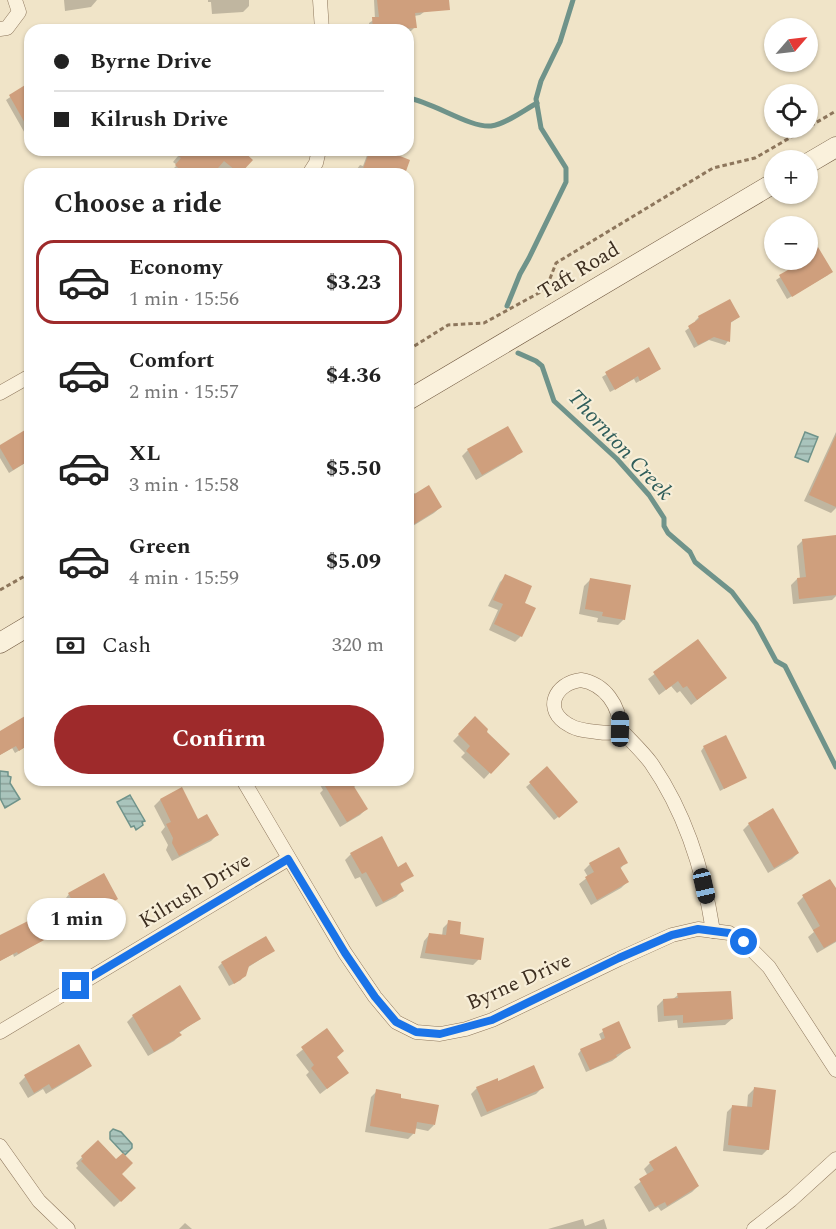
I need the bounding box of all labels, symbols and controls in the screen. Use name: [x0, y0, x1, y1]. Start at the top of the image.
north arrow: [764, 18, 818, 72]
map controls: [764, 18, 818, 270]
text: Byrne Drive: [90, 45, 212, 78]
button: locate: [764, 84, 818, 138]
text: Kilrush Drive: [90, 103, 228, 136]
button: +: [764, 150, 818, 204]
text: Choose a ride: [54, 183, 222, 225]
button: −: [764, 216, 818, 270]
street label: Taft Road: [532, 234, 626, 308]
text: Economy: [129, 251, 222, 284]
icon: car: [57, 255, 111, 309]
text: $3.23: [326, 266, 381, 299]
text: 1 min · 15:56: [129, 284, 239, 314]
text: Comfort: [129, 344, 214, 377]
icon: car: [57, 348, 111, 402]
text: $4.36: [326, 359, 381, 392]
text: 2 min · 15:57: [129, 377, 239, 407]
water label: Thornton Creek: [559, 382, 681, 508]
text: XL: [129, 437, 160, 470]
icon: car: [57, 441, 111, 495]
text: $5.50: [326, 452, 381, 485]
text: 3 min · 15:58: [129, 470, 239, 500]
text: Green: [129, 530, 191, 563]
icon: car: [57, 534, 111, 588]
text: $5.09: [326, 545, 381, 578]
text: 4 min · 15:59: [129, 563, 239, 593]
icon: cash: [54, 629, 87, 662]
text: Cash: [102, 629, 151, 662]
text: 320 m: [332, 630, 384, 660]
button: Confirm: [54, 705, 384, 774]
car: [611, 711, 629, 747]
street label: Kilrush Drive: [133, 845, 257, 937]
car: [691, 866, 717, 906]
callout: 1 min: [26, 899, 125, 941]
text: 1 min: [50, 904, 103, 934]
route start: [730, 928, 757, 955]
street label: Byrne Drive: [462, 945, 576, 1019]
route end: [62, 972, 89, 999]

